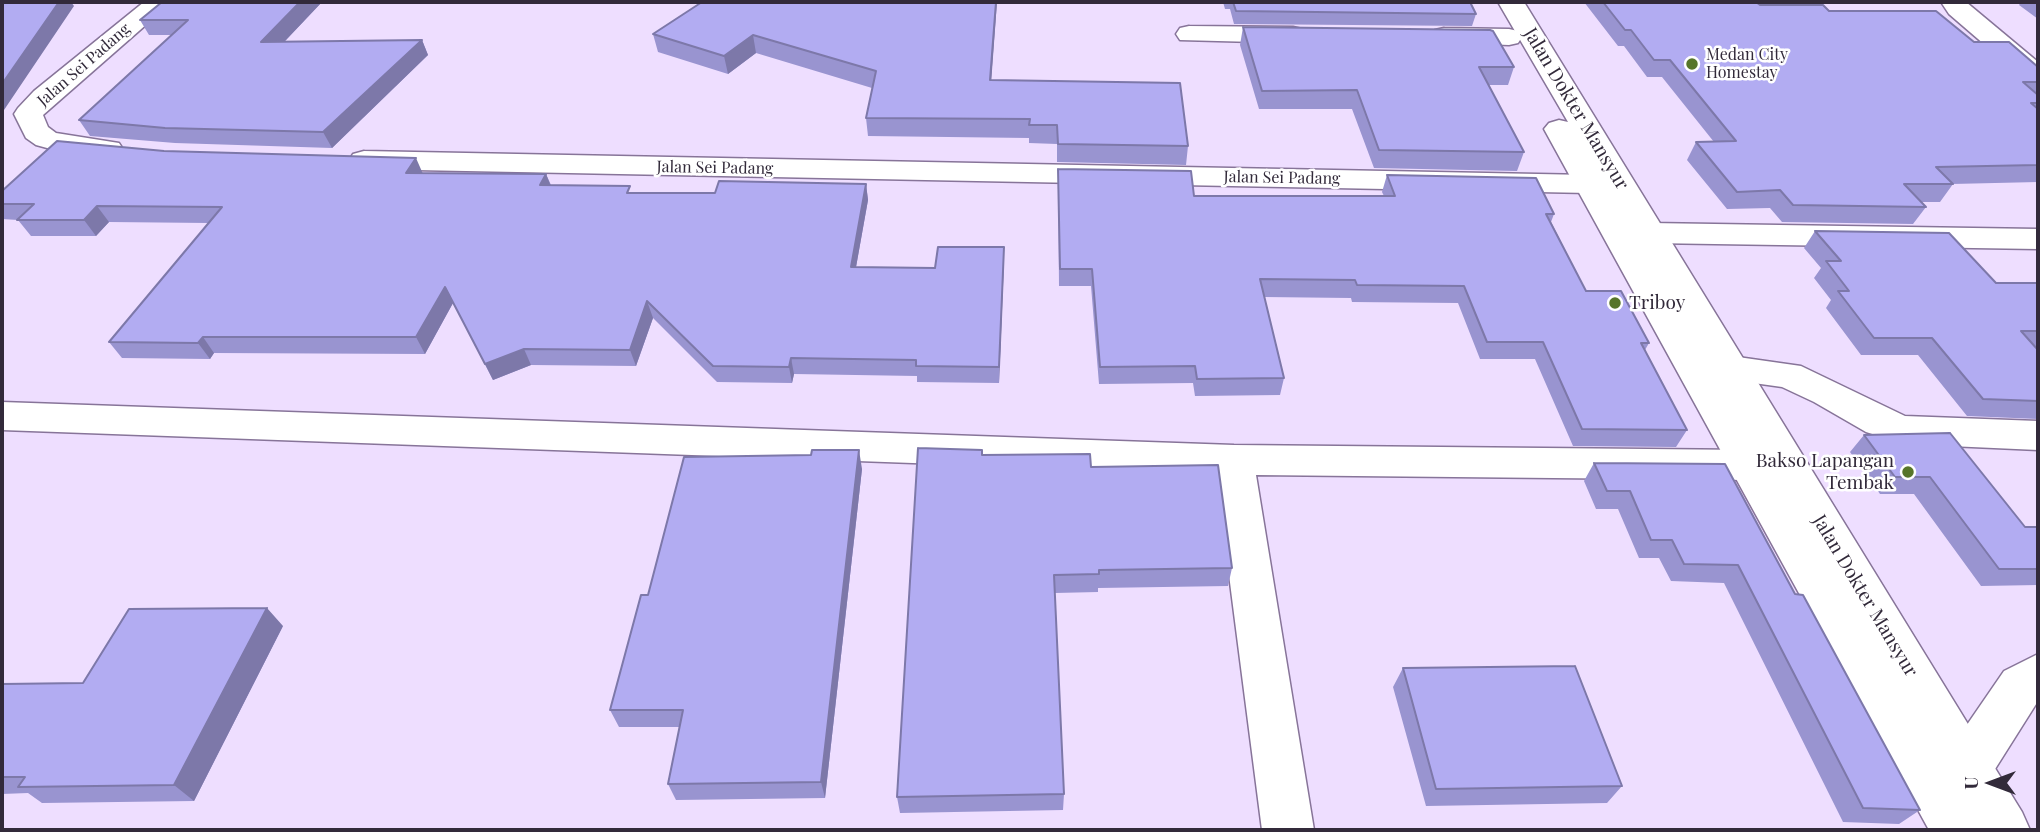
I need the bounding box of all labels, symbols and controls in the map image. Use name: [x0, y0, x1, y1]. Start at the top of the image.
street label: Jalan Sei Padang: [34, 19, 134, 111]
street label: Jalan Dokter Mansyur: [1519, 24, 1633, 194]
place label: Medan City Homestay: [1706, 45, 1788, 83]
marker: Medan City Homestay: [1684, 56, 1700, 72]
street label: Jalan Sei Padang: [657, 157, 773, 179]
street label: Jalan Sei Padang: [1224, 167, 1340, 189]
place label: Triboy: [1629, 292, 1685, 314]
marker: Triboy: [1607, 295, 1623, 311]
place label: Bakso Lapangan Tembak: [1756, 450, 1894, 494]
marker: Bakso Lapangan Tembak: [1900, 464, 1916, 480]
street label: Jalan Dokter Mansyur: [1808, 511, 1922, 681]
north arrow: [1956, 748, 2026, 818]
text: U: [1957, 776, 1983, 790]

